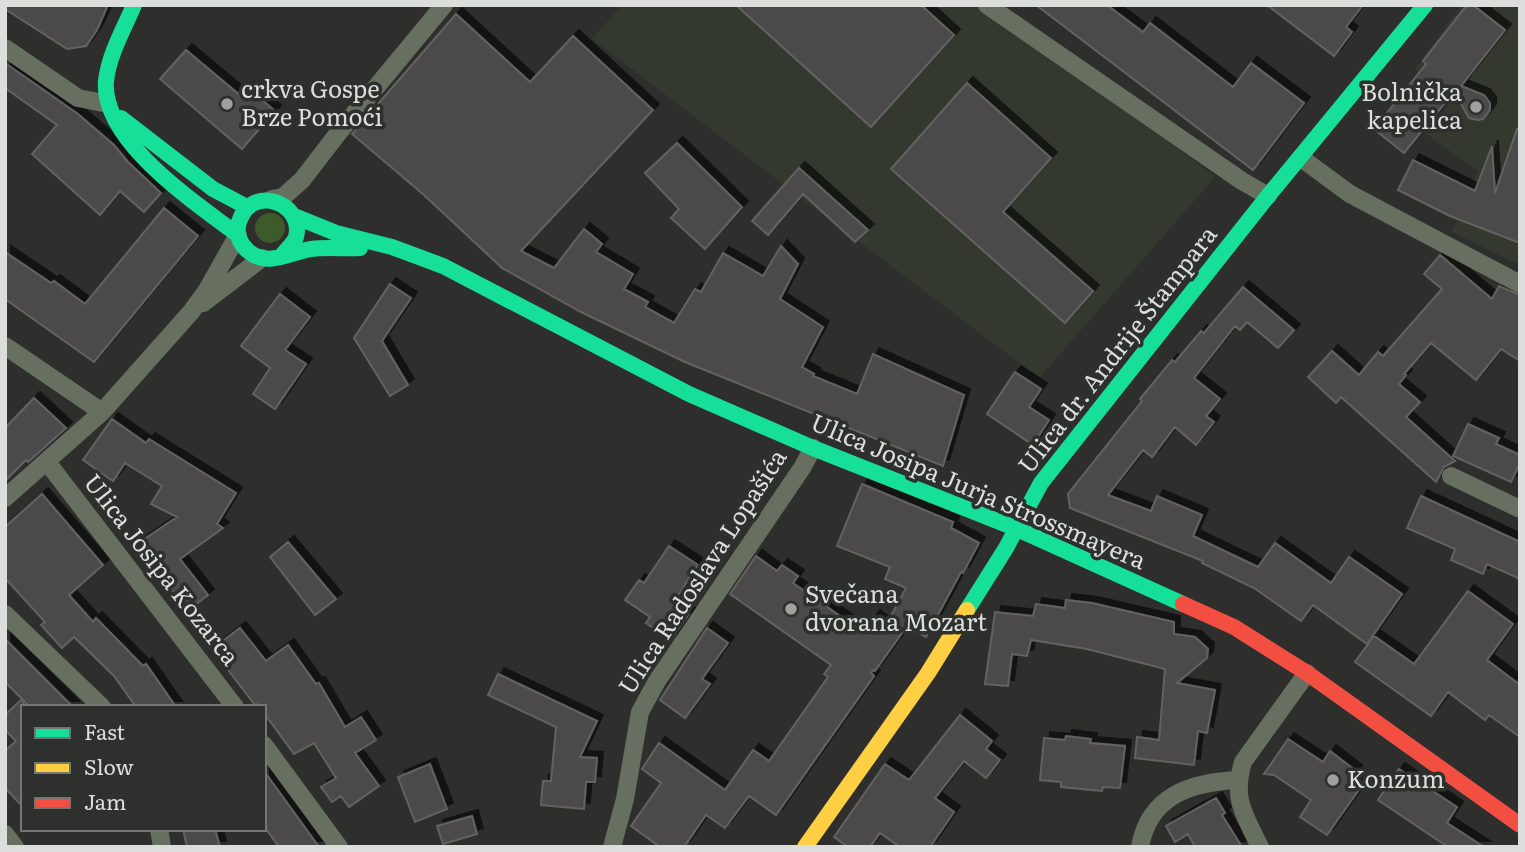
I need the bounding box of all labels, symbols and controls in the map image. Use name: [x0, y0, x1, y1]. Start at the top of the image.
place label: crkva Gospe Brze Pomoći: [241, 70, 383, 133]
place label: Bolnička kapelica: [1361, 73, 1462, 136]
marker: crkva Gospe Brze Pomoći: [219, 96, 235, 112]
marker: Bolnička kapelica: [1468, 99, 1484, 115]
street label: Ulica dr. Andrije Štampara: [1008, 217, 1224, 480]
street label: Ulica Josipa Jurja Strossmayera: [806, 403, 1152, 576]
street label: Ulica Radoslava Lopašića: [608, 441, 793, 700]
street label: Ulica Josipa Kozarca: [77, 465, 249, 672]
place label: Svečana dvorana Mozart: [805, 575, 987, 638]
marker: Svečana dvorana Mozart: [783, 601, 799, 617]
legend: [21, 705, 266, 831]
text: Fast: [84, 715, 125, 746]
text: Slow: [84, 750, 134, 781]
place label: Konzum: [1347, 760, 1445, 795]
marker: Konzum: [1325, 772, 1341, 788]
text: Jam: [84, 785, 126, 816]

